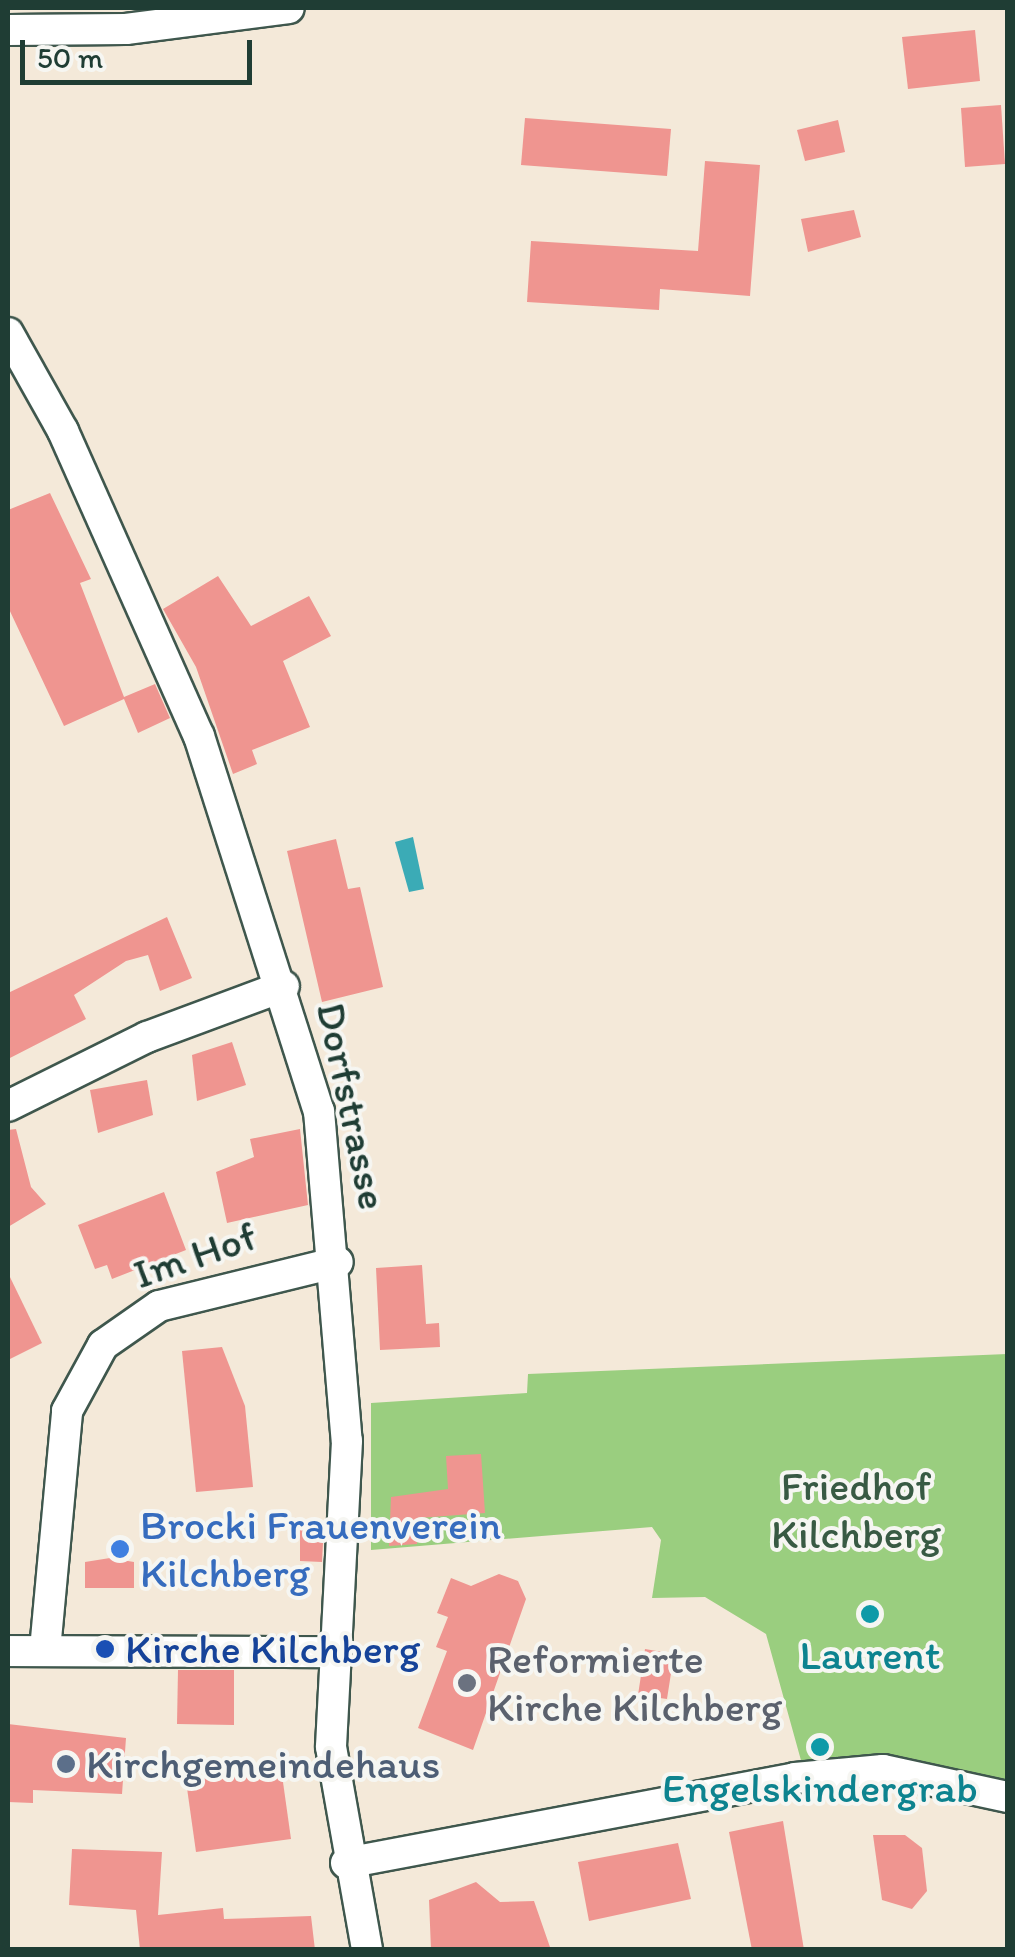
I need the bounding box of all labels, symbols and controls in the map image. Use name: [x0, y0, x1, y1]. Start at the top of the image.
scale bar: [25, 20, 258, 82]
text: 50 m: [37, 39, 103, 76]
street label: Dorfstrasse: [305, 998, 399, 1214]
street label: Im Hof: [127, 1211, 263, 1299]
park label: Friedhof Kilchberg: [771, 1461, 941, 1560]
place label: Brocki Frauenverein Kilchberg: [140, 1500, 501, 1598]
marker: Brocki Frauenverein Kilchberg: [109, 1538, 131, 1560]
marker: Laurent: [859, 1603, 881, 1625]
place label: Kirche Kilchberg: [125, 1624, 420, 1674]
place label: Laurent: [799, 1630, 941, 1680]
place label: Reformierte Kirche Kilchberg: [487, 1634, 782, 1732]
marker: Kirche Kilchberg: [94, 1638, 116, 1660]
marker: Reformierte Kirche Kilchberg: [456, 1672, 478, 1694]
marker: Engelskindergrab: [809, 1736, 831, 1758]
place label: Kirchgemeindehaus: [86, 1739, 440, 1789]
marker: Kirchgemeindehaus: [55, 1753, 77, 1775]
place label: Engelskindergrab: [662, 1763, 978, 1813]

